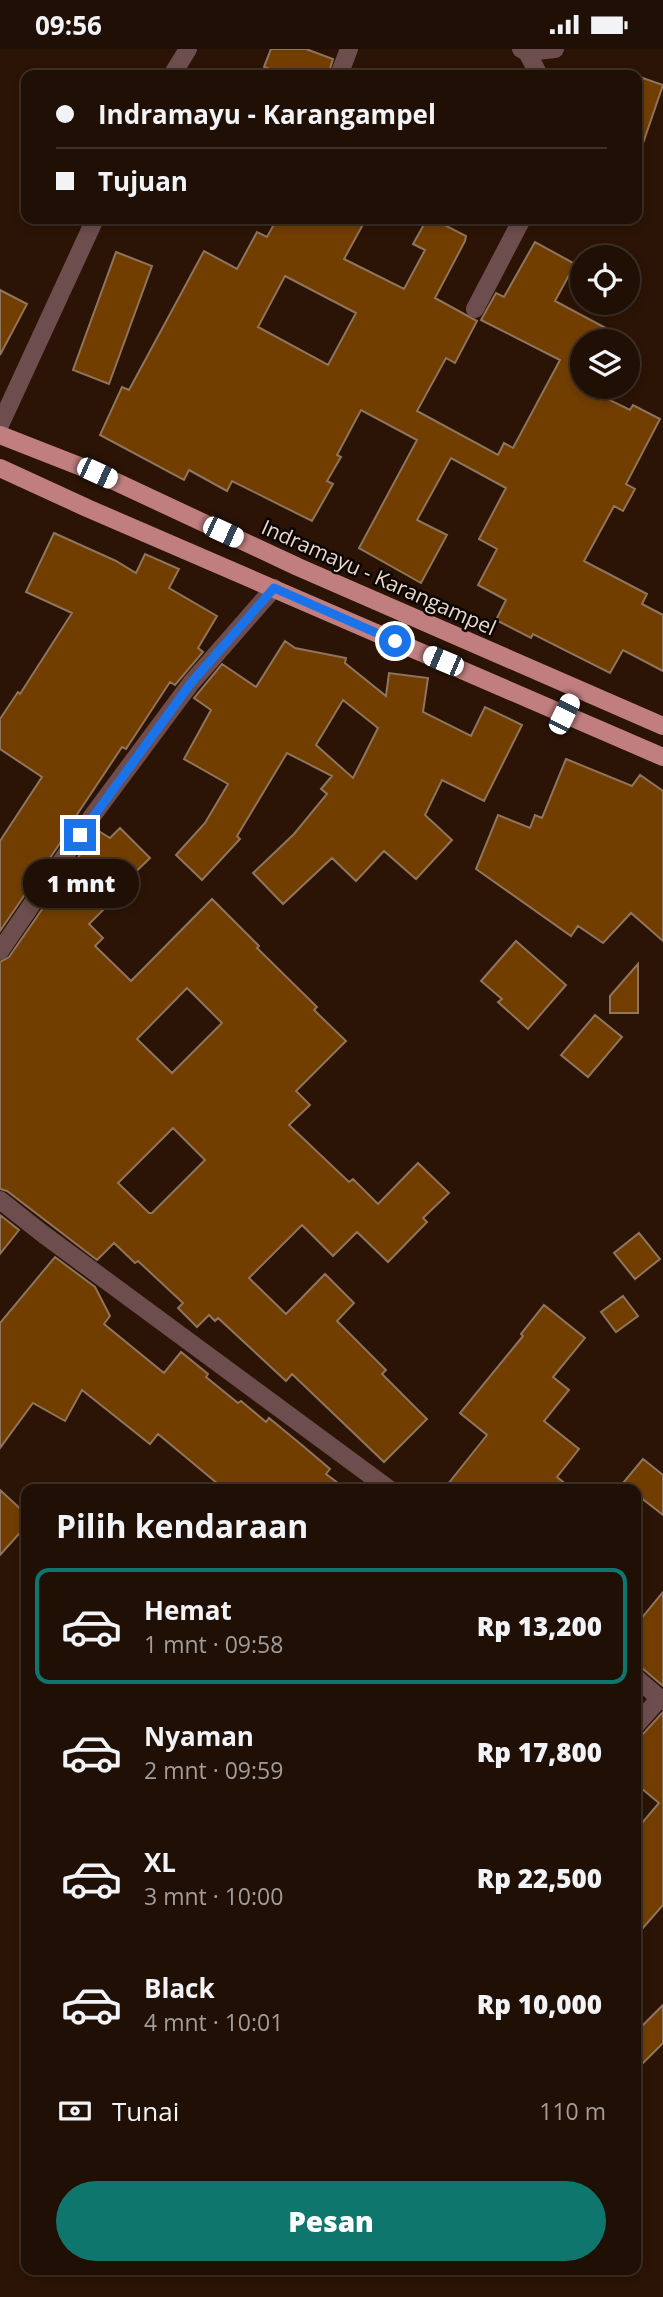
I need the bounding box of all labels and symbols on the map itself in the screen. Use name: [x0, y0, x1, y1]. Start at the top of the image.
car: [74, 455, 121, 491]
street label: Indramayu - Karangampel: [257, 513, 501, 641]
car: [200, 514, 247, 550]
route start: [379, 625, 411, 657]
car: [420, 643, 467, 679]
car: [546, 691, 583, 737]
route end: [64, 819, 96, 851]
callout: 1 mnt: [22, 859, 138, 909]

